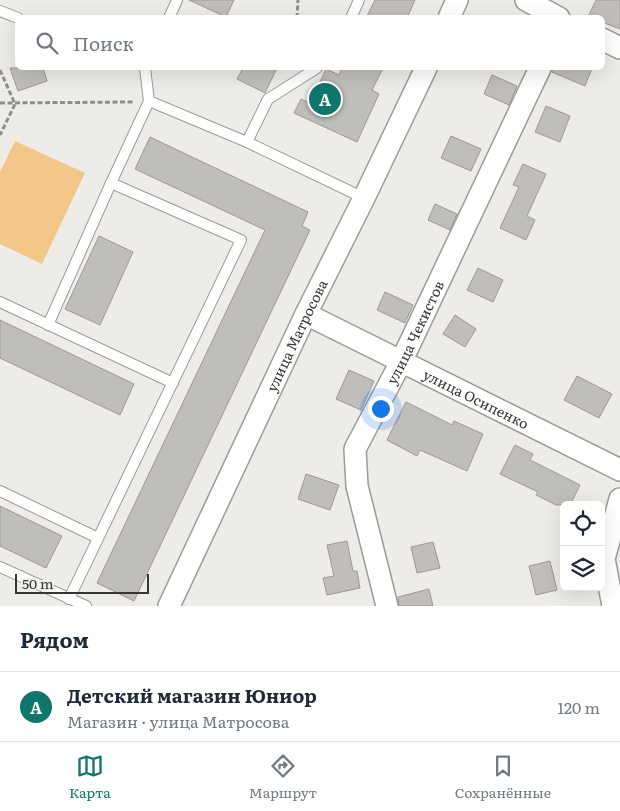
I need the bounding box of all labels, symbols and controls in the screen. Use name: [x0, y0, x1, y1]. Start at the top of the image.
search box: [15, 15, 605, 70]
icon: search: [33, 29, 61, 57]
text: Поиск: [73, 29, 134, 57]
pin: A: [309, 80, 341, 118]
street label: улица Матросова: [261, 275, 332, 395]
street label: улица Чекистов: [381, 277, 448, 388]
street label: улица Осипенко: [420, 364, 532, 433]
your location: [368, 396, 394, 422]
map controls: [560, 501, 605, 591]
button: locate: [560, 501, 605, 546]
button: layers: [560, 546, 605, 591]
scale bar: [15, 571, 149, 594]
text: 50 m: [22, 573, 54, 593]
text: Рядом: [20, 623, 89, 654]
text: Детский магазин Юниор: [67, 681, 317, 709]
text: A: [30, 695, 42, 719]
text: 120 m: [557, 695, 600, 719]
text: Магазин · улица Матросова: [67, 709, 289, 733]
tab: Карта: [69, 752, 111, 802]
tab: Маршрут: [249, 752, 317, 802]
tab: Сохранённые: [455, 752, 551, 802]

